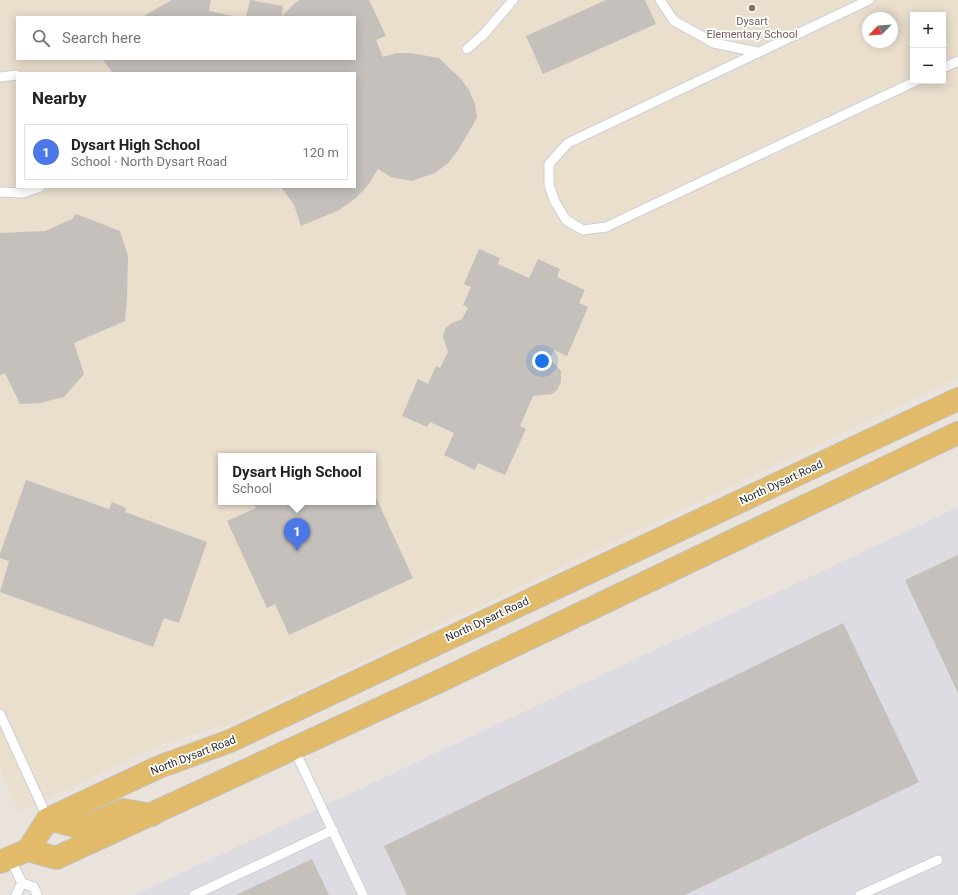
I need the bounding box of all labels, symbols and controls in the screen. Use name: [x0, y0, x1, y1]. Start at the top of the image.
marker: Dysart Elementary School: [747, 3, 757, 13]
north arrow: [862, 12, 898, 48]
map controls: [910, 12, 946, 84]
button: +: [910, 12, 946, 48]
place label: Dysart Elementary School: [706, 15, 798, 41]
search box: [16, 16, 356, 60]
icon: search: [30, 27, 52, 49]
text: Search here: [62, 29, 141, 47]
button: −: [910, 48, 946, 84]
text: Nearby: [32, 88, 87, 108]
text: Dysart High School: [71, 136, 200, 154]
text: 1: [42, 145, 50, 160]
text: 120 m: [302, 145, 339, 160]
text: School · North Dysart Road: [71, 154, 227, 169]
your location: [532, 351, 552, 371]
popup: [218, 453, 376, 505]
street label: North Dysart Road: [738, 458, 825, 507]
text: Dysart High School: [232, 463, 362, 481]
text: School: [232, 481, 272, 496]
pin: 1: [284, 518, 310, 551]
street label: North Dysart Road: [444, 595, 531, 644]
street label: North Dysart Road: [149, 733, 238, 778]

